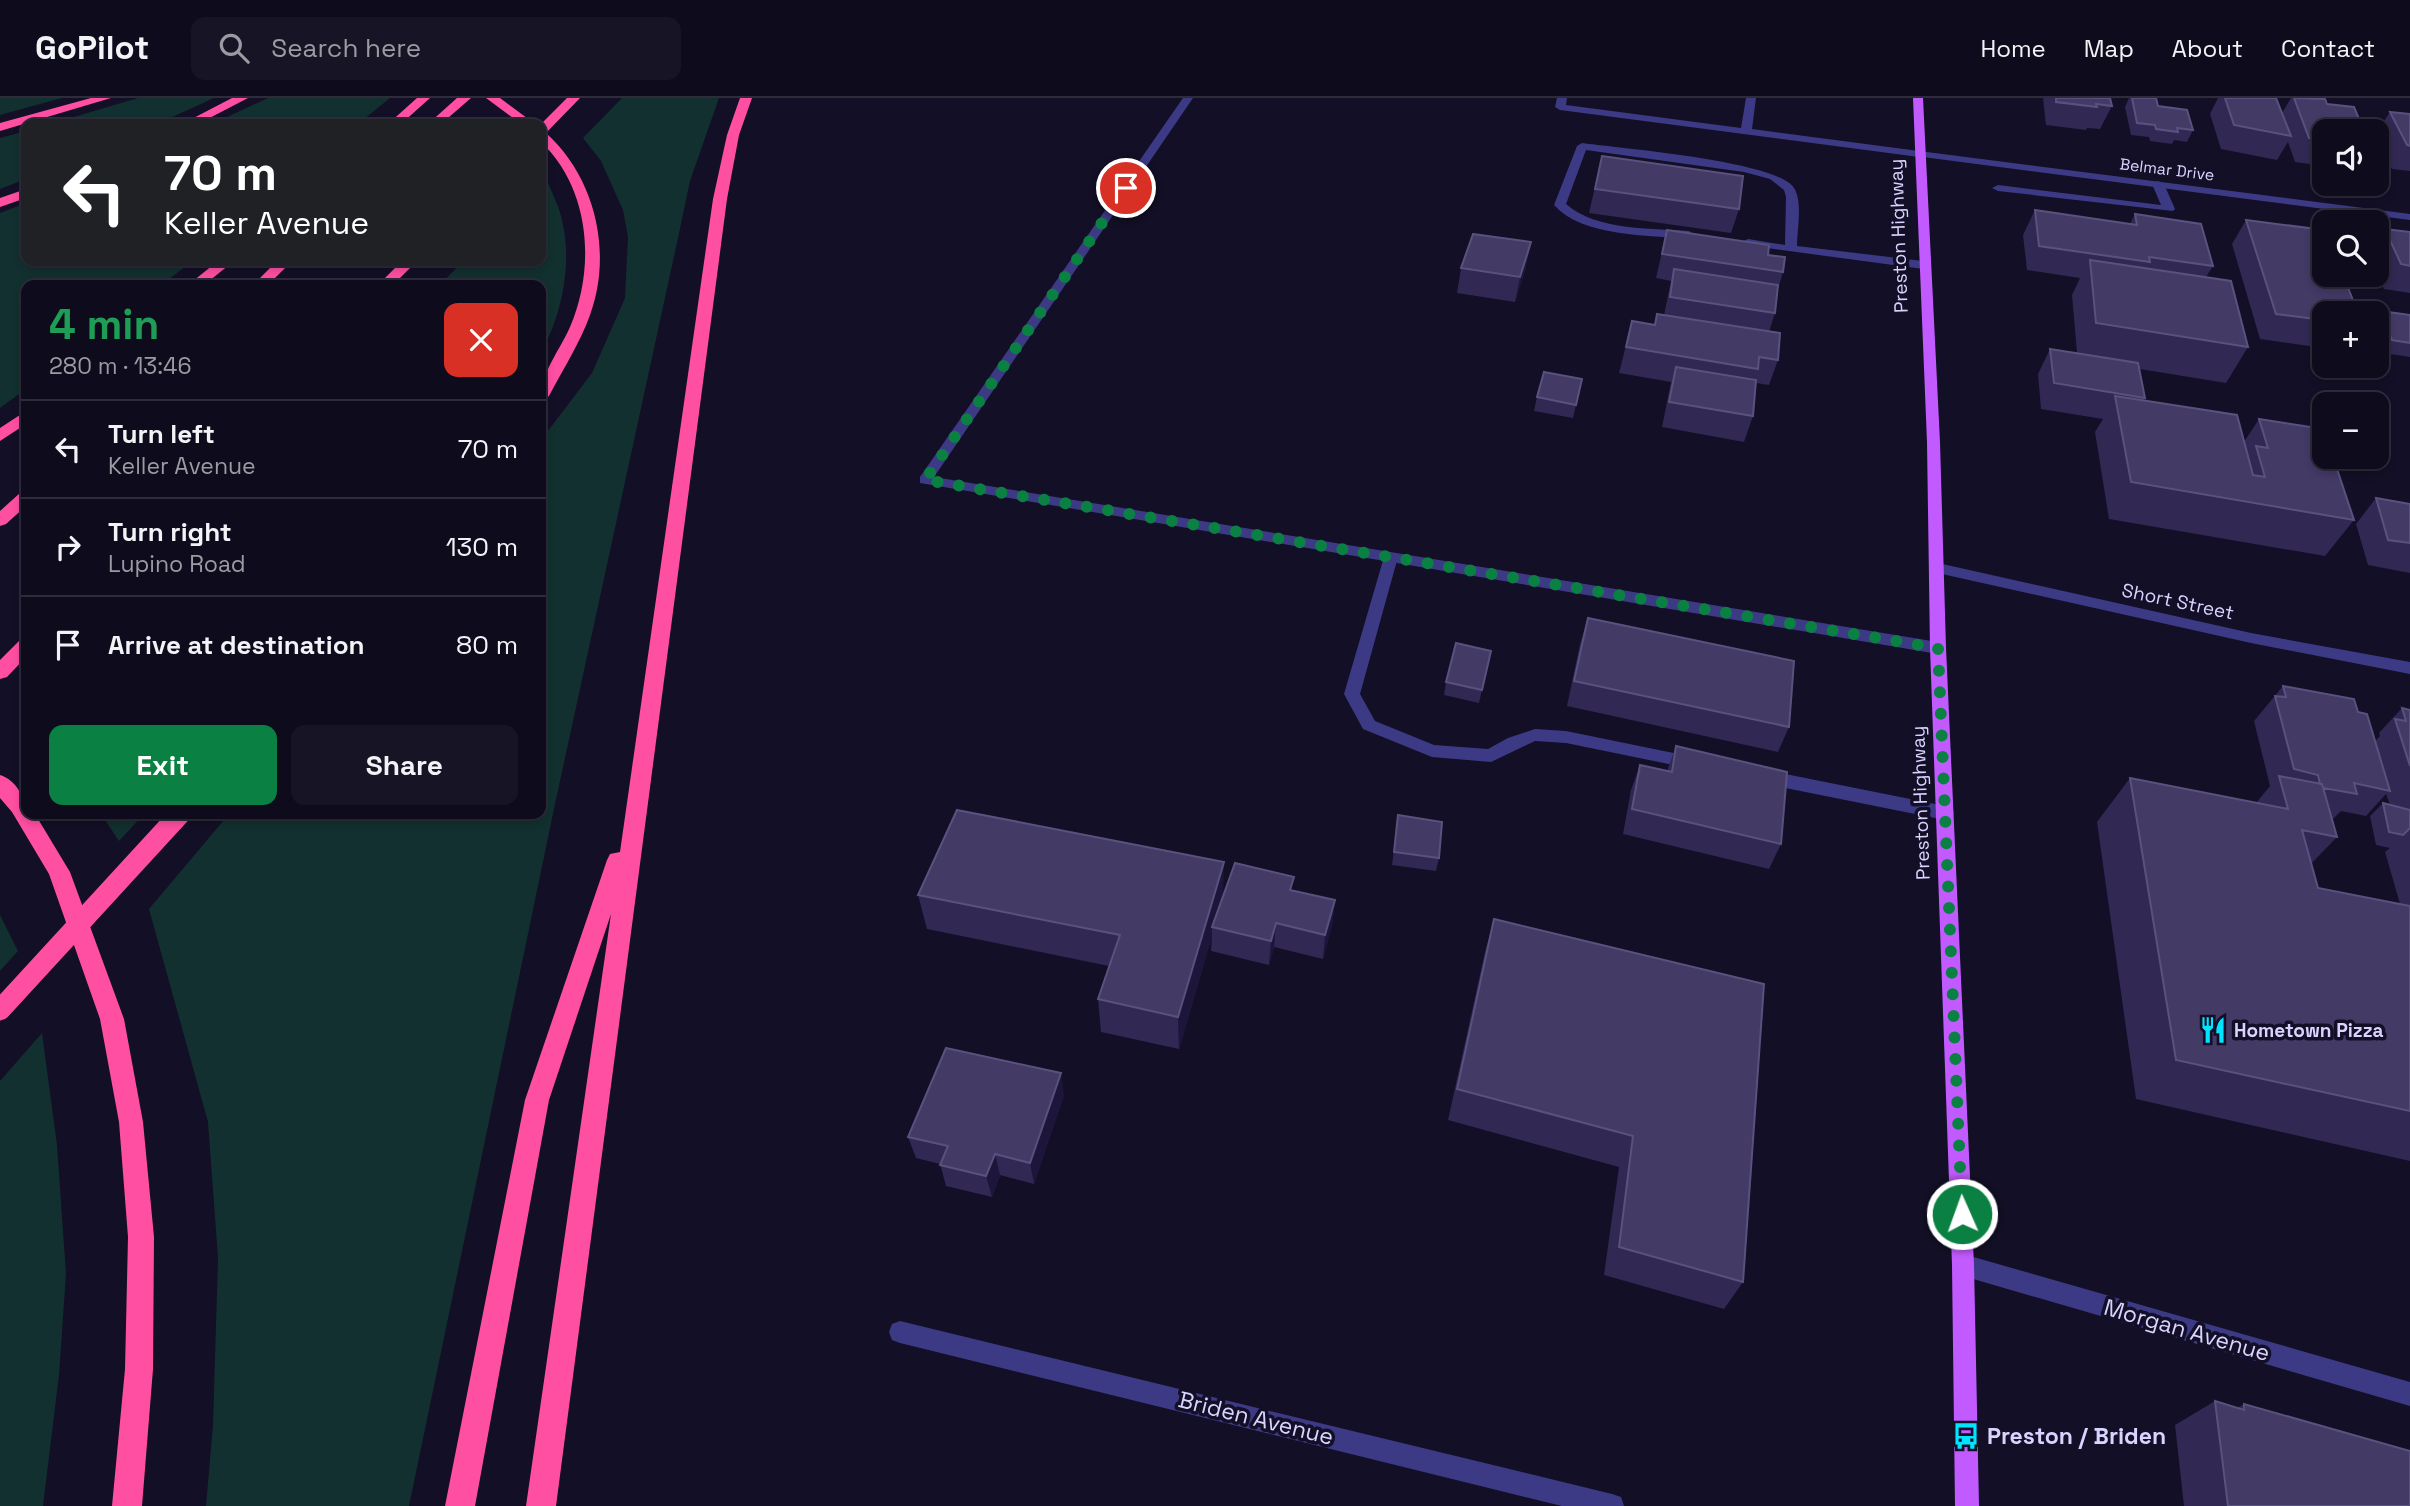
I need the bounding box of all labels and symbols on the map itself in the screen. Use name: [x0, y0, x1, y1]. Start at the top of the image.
street label: Belmar Drive: [2118, 153, 2216, 186]
pin: [1096, 158, 1156, 218]
street label: Preston Highway: [1883, 158, 1914, 313]
street label: Short Street: [2120, 577, 2236, 626]
street label: Preston Highway: [1905, 725, 1936, 880]
restaurant icon: Hometown Pizza: [2198, 1015, 2228, 1045]
place label: Hometown Pizza: [2234, 1018, 2384, 1043]
position arrow: [1925, 1177, 1999, 1251]
street label: Morgan Avenue: [2101, 1292, 2273, 1368]
street label: Briden Avenue: [1175, 1384, 1337, 1452]
bus stop icon: Preston / Briden: [1951, 1421, 1981, 1451]
place label: Preston / Briden: [1987, 1421, 2166, 1451]

